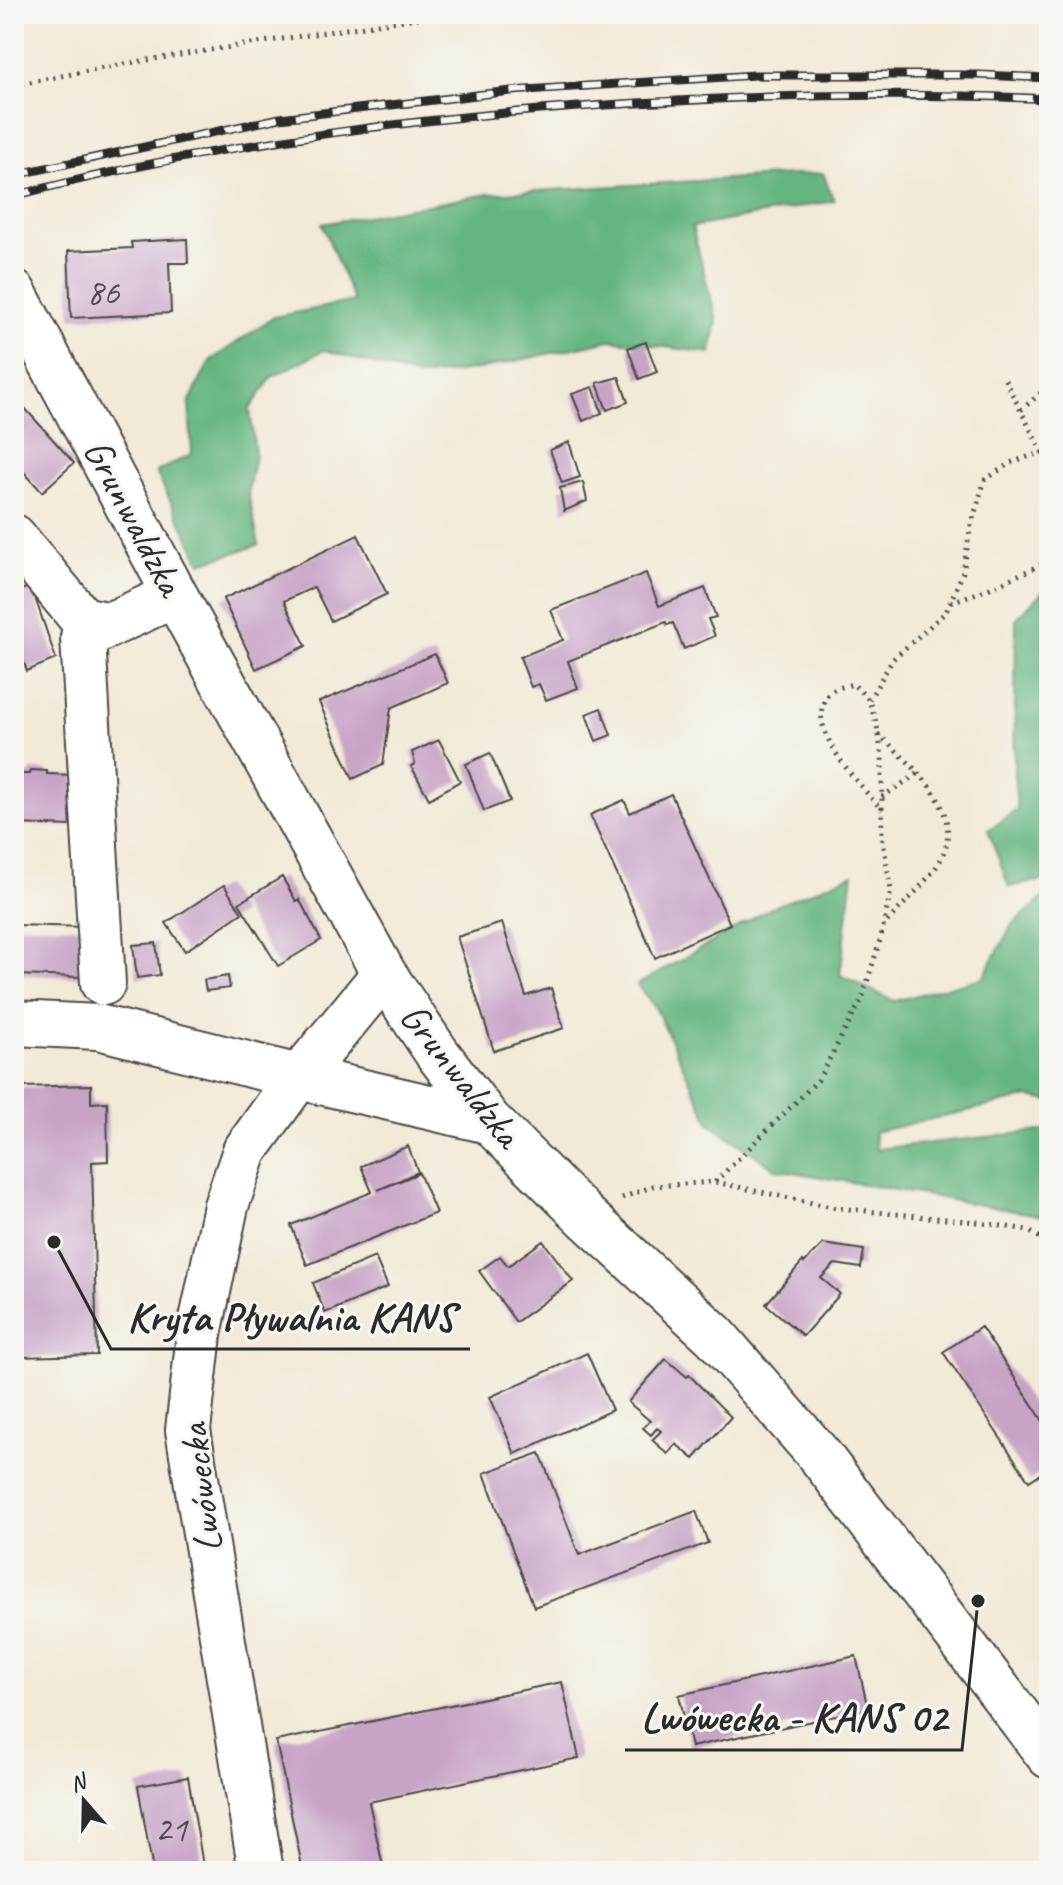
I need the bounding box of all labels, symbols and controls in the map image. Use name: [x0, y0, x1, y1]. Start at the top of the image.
house number: 86: [87, 269, 121, 315]
street label: Grunwaldzka: [72, 430, 198, 607]
street label: Grunwaldzka: [389, 993, 535, 1160]
callout: Kryta Pływalnia KANS: [111, 1283, 470, 1349]
text: Kryta Pływalnia KANS: [127, 1291, 462, 1344]
street label: Lwówecka: [168, 1418, 234, 1555]
callout: Lwówecka - KANS 02: [625, 1684, 962, 1750]
text: Lwówecka - KANS 02: [641, 1691, 951, 1744]
north arrow: [44, 1761, 124, 1841]
text: N: [66, 1767, 92, 1799]
house number: 21: [155, 1806, 189, 1852]

